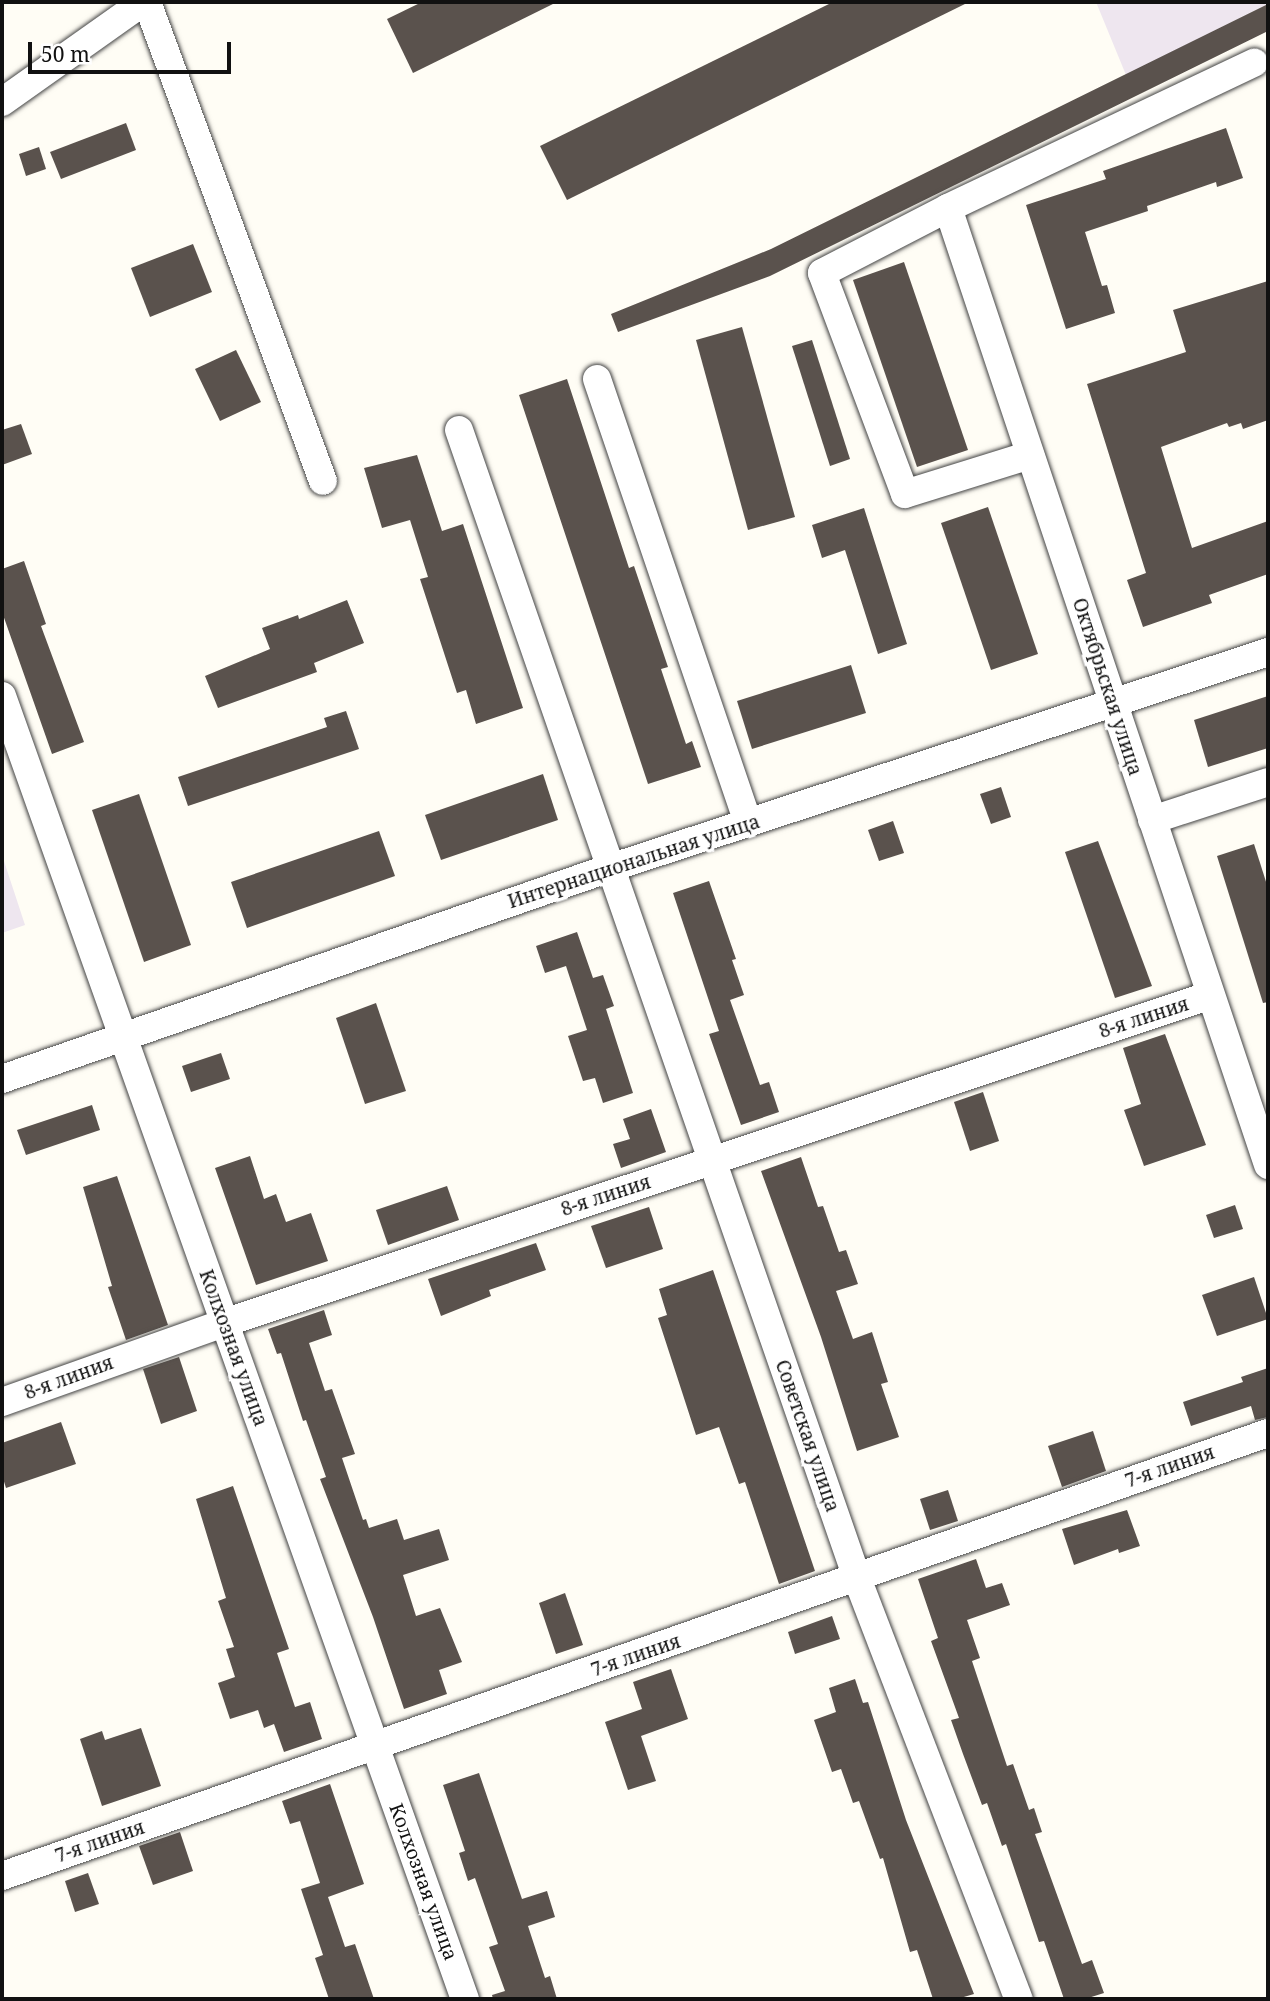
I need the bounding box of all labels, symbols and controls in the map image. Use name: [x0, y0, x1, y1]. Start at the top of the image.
scale bar: [32, 28, 234, 72]
text: 50 m: [41, 40, 90, 68]
street label: Октябрьская улица: [1068, 595, 1146, 779]
street label: Интернациональная улица: [505, 810, 763, 914]
street label: 8-я линия: [1096, 993, 1192, 1043]
street label: 8-я линия: [558, 1171, 654, 1221]
street label: Колхозная улица: [194, 1267, 272, 1429]
street label: 8-я линия: [21, 1351, 117, 1405]
street label: Советская улица: [770, 1357, 844, 1515]
street label: 7-я линия: [1122, 1441, 1218, 1493]
street label: 7-я линия: [588, 1630, 684, 1682]
street label: Колхозная улица: [384, 1801, 462, 1963]
street label: 7-я линия: [52, 1816, 148, 1868]

